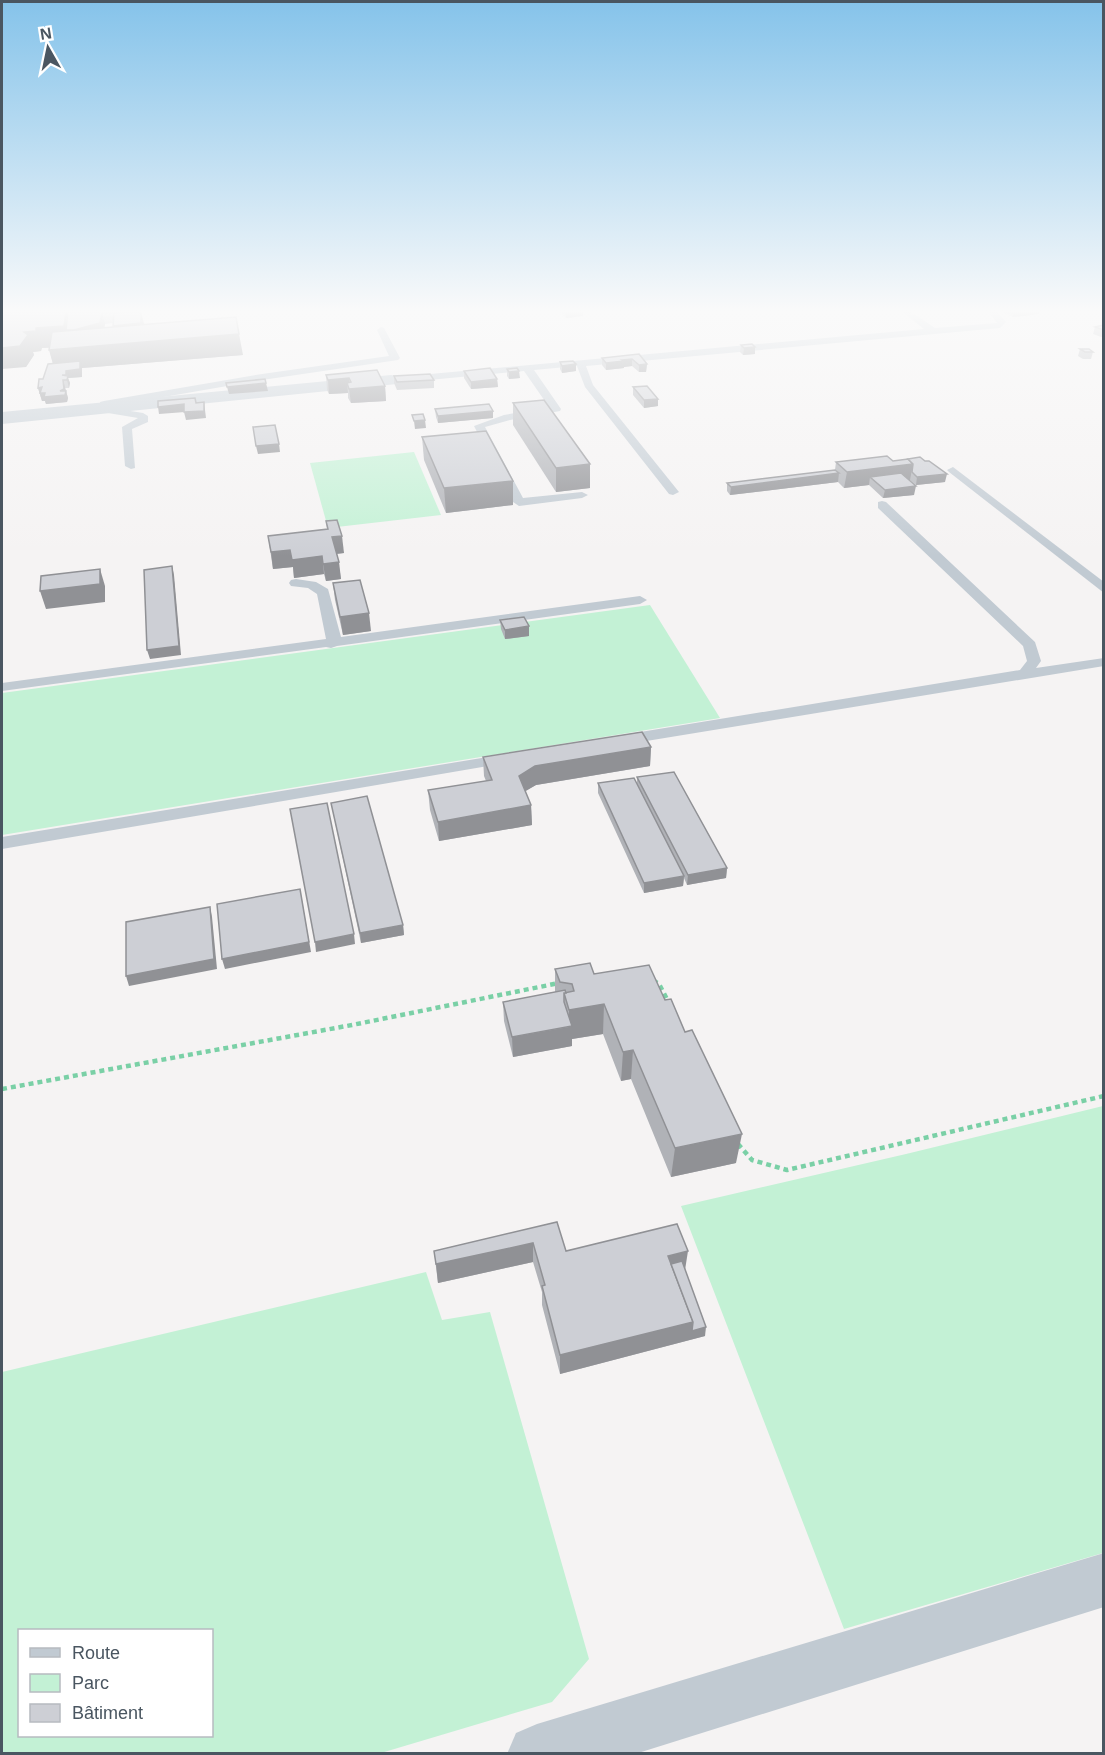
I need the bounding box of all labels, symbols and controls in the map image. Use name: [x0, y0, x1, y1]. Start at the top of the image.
north arrow: [18, 18, 78, 78]
text: N: [39, 24, 53, 43]
legend: [18, 1629, 213, 1737]
text: Route: [72, 1643, 120, 1663]
text: Parc: [72, 1673, 109, 1693]
text: Bâtiment: [72, 1703, 143, 1723]

